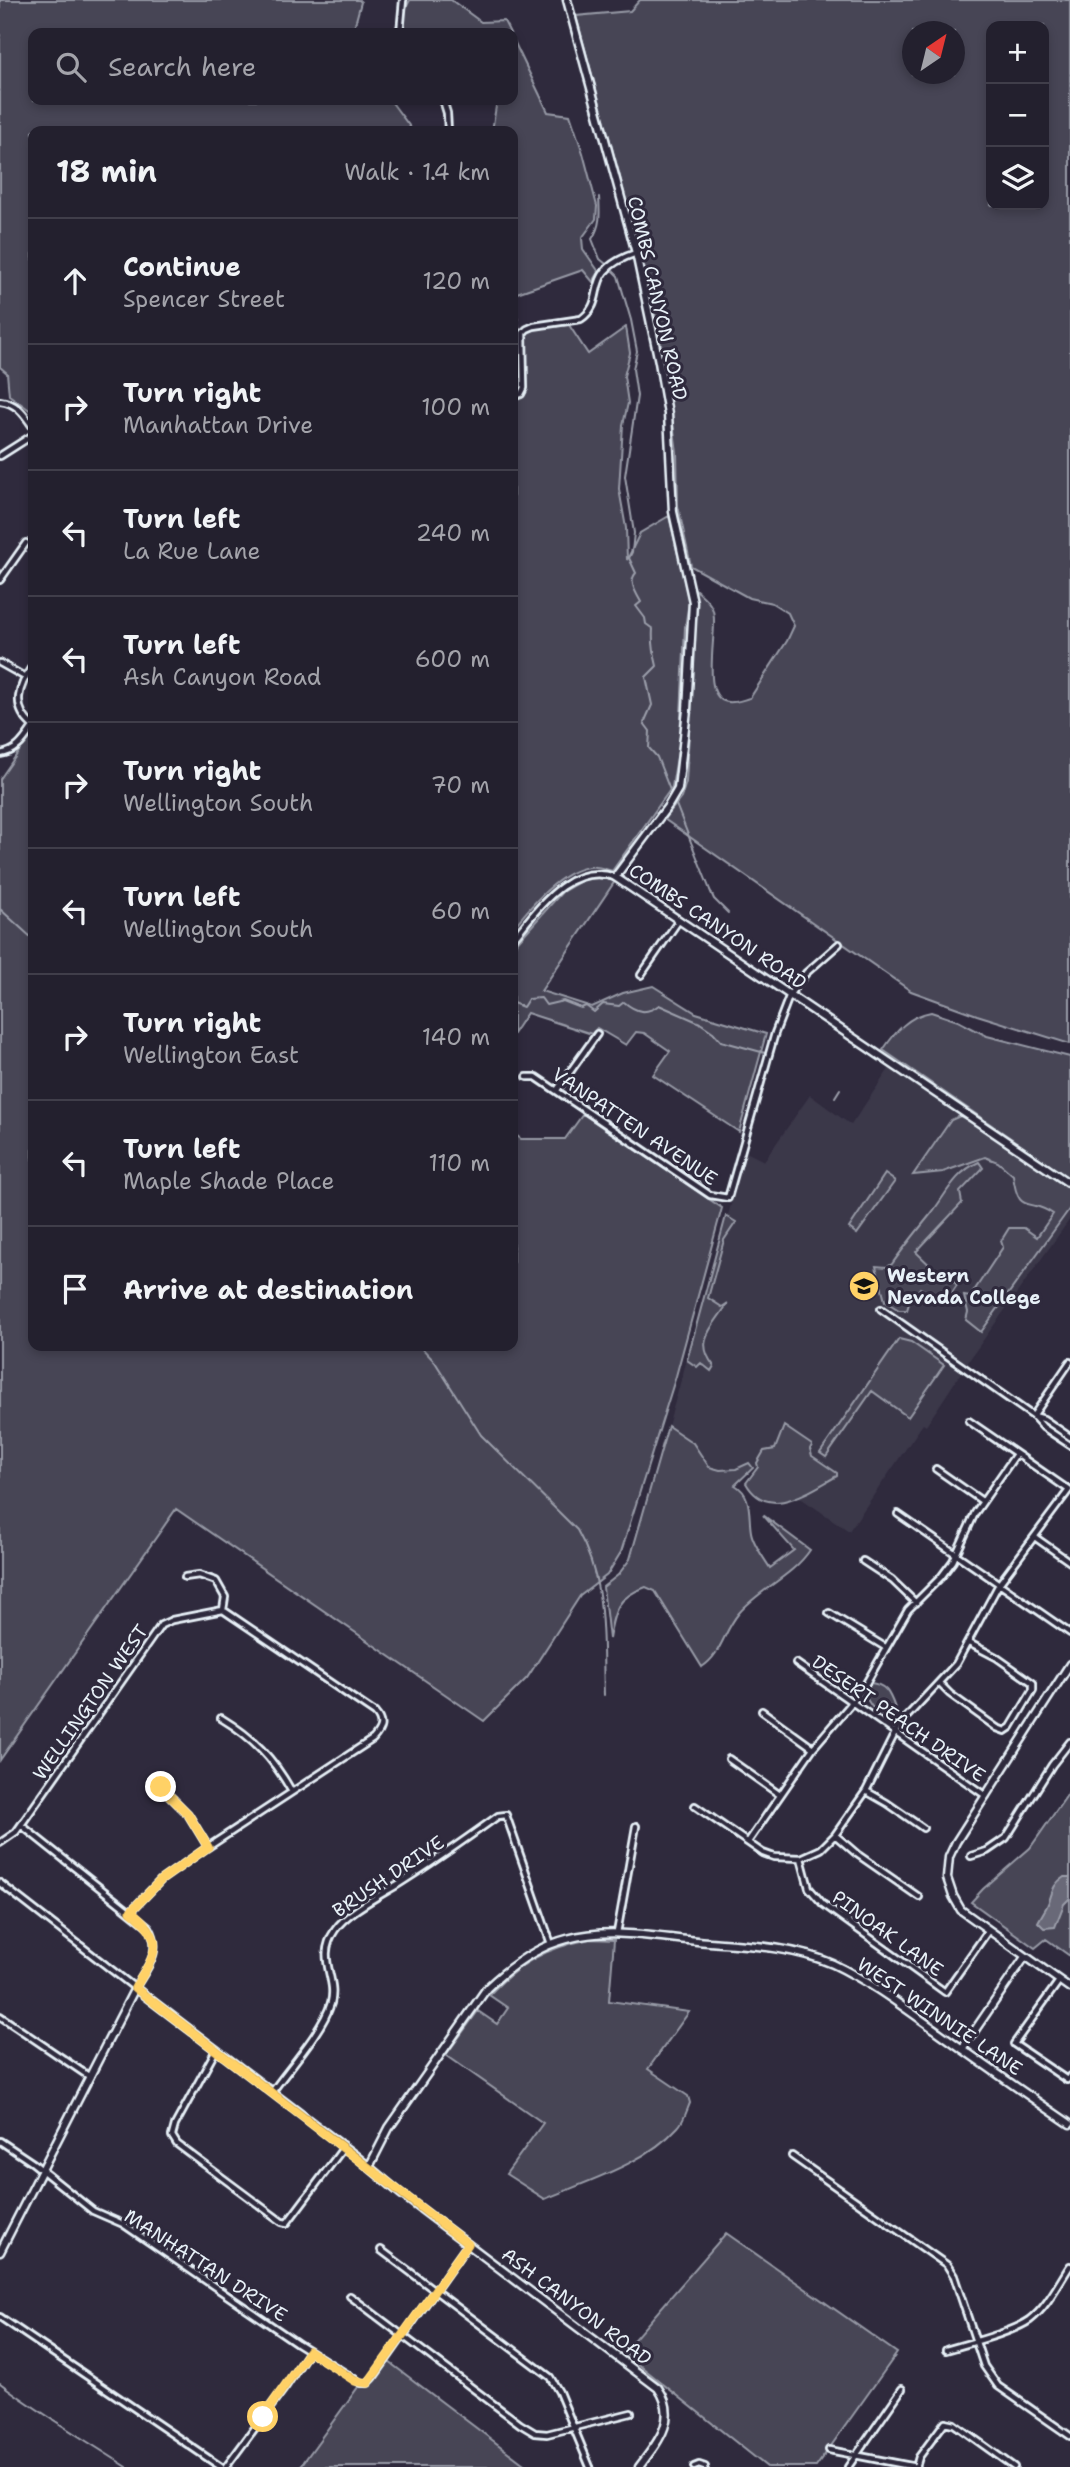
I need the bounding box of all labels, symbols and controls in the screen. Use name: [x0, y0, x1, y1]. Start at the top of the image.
north arrow: [902, 21, 965, 84]
map controls: [986, 21, 1049, 210]
button: +: [986, 21, 1049, 84]
search box: [28, 28, 518, 105]
icon: search: [52, 48, 90, 86]
text: Search here: [108, 49, 257, 84]
button: −: [986, 84, 1049, 147]
button: layers: [986, 147, 1049, 210]
text: 18 min: [56, 151, 157, 192]
text: Walk · 1.4 km: [344, 157, 490, 187]
street label: COMBS CANYON ROAD: [622, 194, 693, 403]
text: Continue: [123, 249, 241, 284]
icon: ahead: [56, 262, 94, 300]
text: 120 m: [422, 266, 490, 296]
text: Spencer Street: [123, 284, 285, 314]
text: Turn right: [123, 375, 261, 410]
icon: right: [56, 388, 94, 426]
text: 100 m: [421, 392, 490, 422]
text: Manhattan Drive: [123, 410, 313, 440]
text: Turn left: [123, 501, 240, 536]
icon: left: [56, 514, 94, 552]
text: 240 m: [416, 518, 490, 548]
text: La Rue Lane: [123, 536, 260, 566]
text: Turn left: [123, 627, 240, 662]
icon: left: [56, 640, 94, 678]
text: 600 m: [415, 644, 490, 674]
text: Ash Canyon Road: [123, 662, 321, 692]
text: Turn right: [123, 753, 261, 788]
icon: right: [56, 766, 94, 804]
text: 70 m: [431, 770, 490, 800]
text: Wellington South: [123, 788, 313, 818]
street label: COMBS CANYON ROAD: [624, 858, 811, 995]
text: Turn left: [123, 879, 240, 914]
icon: left: [56, 892, 94, 930]
text: 60 m: [431, 896, 490, 926]
text: Wellington South: [123, 914, 313, 944]
text: Turn right: [123, 1005, 261, 1040]
icon: right: [56, 1018, 94, 1056]
text: 140 m: [422, 1022, 490, 1052]
text: Wellington East: [123, 1040, 299, 1070]
street label: VANPATTEN AVENUE: [547, 1062, 722, 1191]
text: Turn left: [123, 1131, 240, 1166]
icon: left: [56, 1144, 94, 1182]
text: 110 m: [428, 1148, 490, 1178]
text: Maple Shade Place: [123, 1166, 335, 1196]
place label: Western Nevada College: [887, 1263, 1041, 1310]
school or university icon: Western Nevada College: [847, 1269, 881, 1303]
icon: arrive: [56, 1270, 94, 1308]
text: Arrive at destination: [123, 1272, 413, 1307]
street label: WELLINGTON WEST: [27, 1619, 154, 1785]
street label: DESERT PEACH DRIVE: [807, 1649, 990, 1788]
route end: [145, 1771, 176, 1802]
street label: BRUSH DRIVE: [328, 1830, 449, 1923]
street label: PINOAK LANE: [827, 1885, 948, 1982]
street label: WEST WINNIE LANE: [852, 1952, 1027, 2081]
street label: MANHATTAN DRIVE: [119, 2203, 292, 2328]
street label: ASH CANYON ROAD: [497, 2242, 657, 2371]
route start: [247, 2401, 278, 2432]

